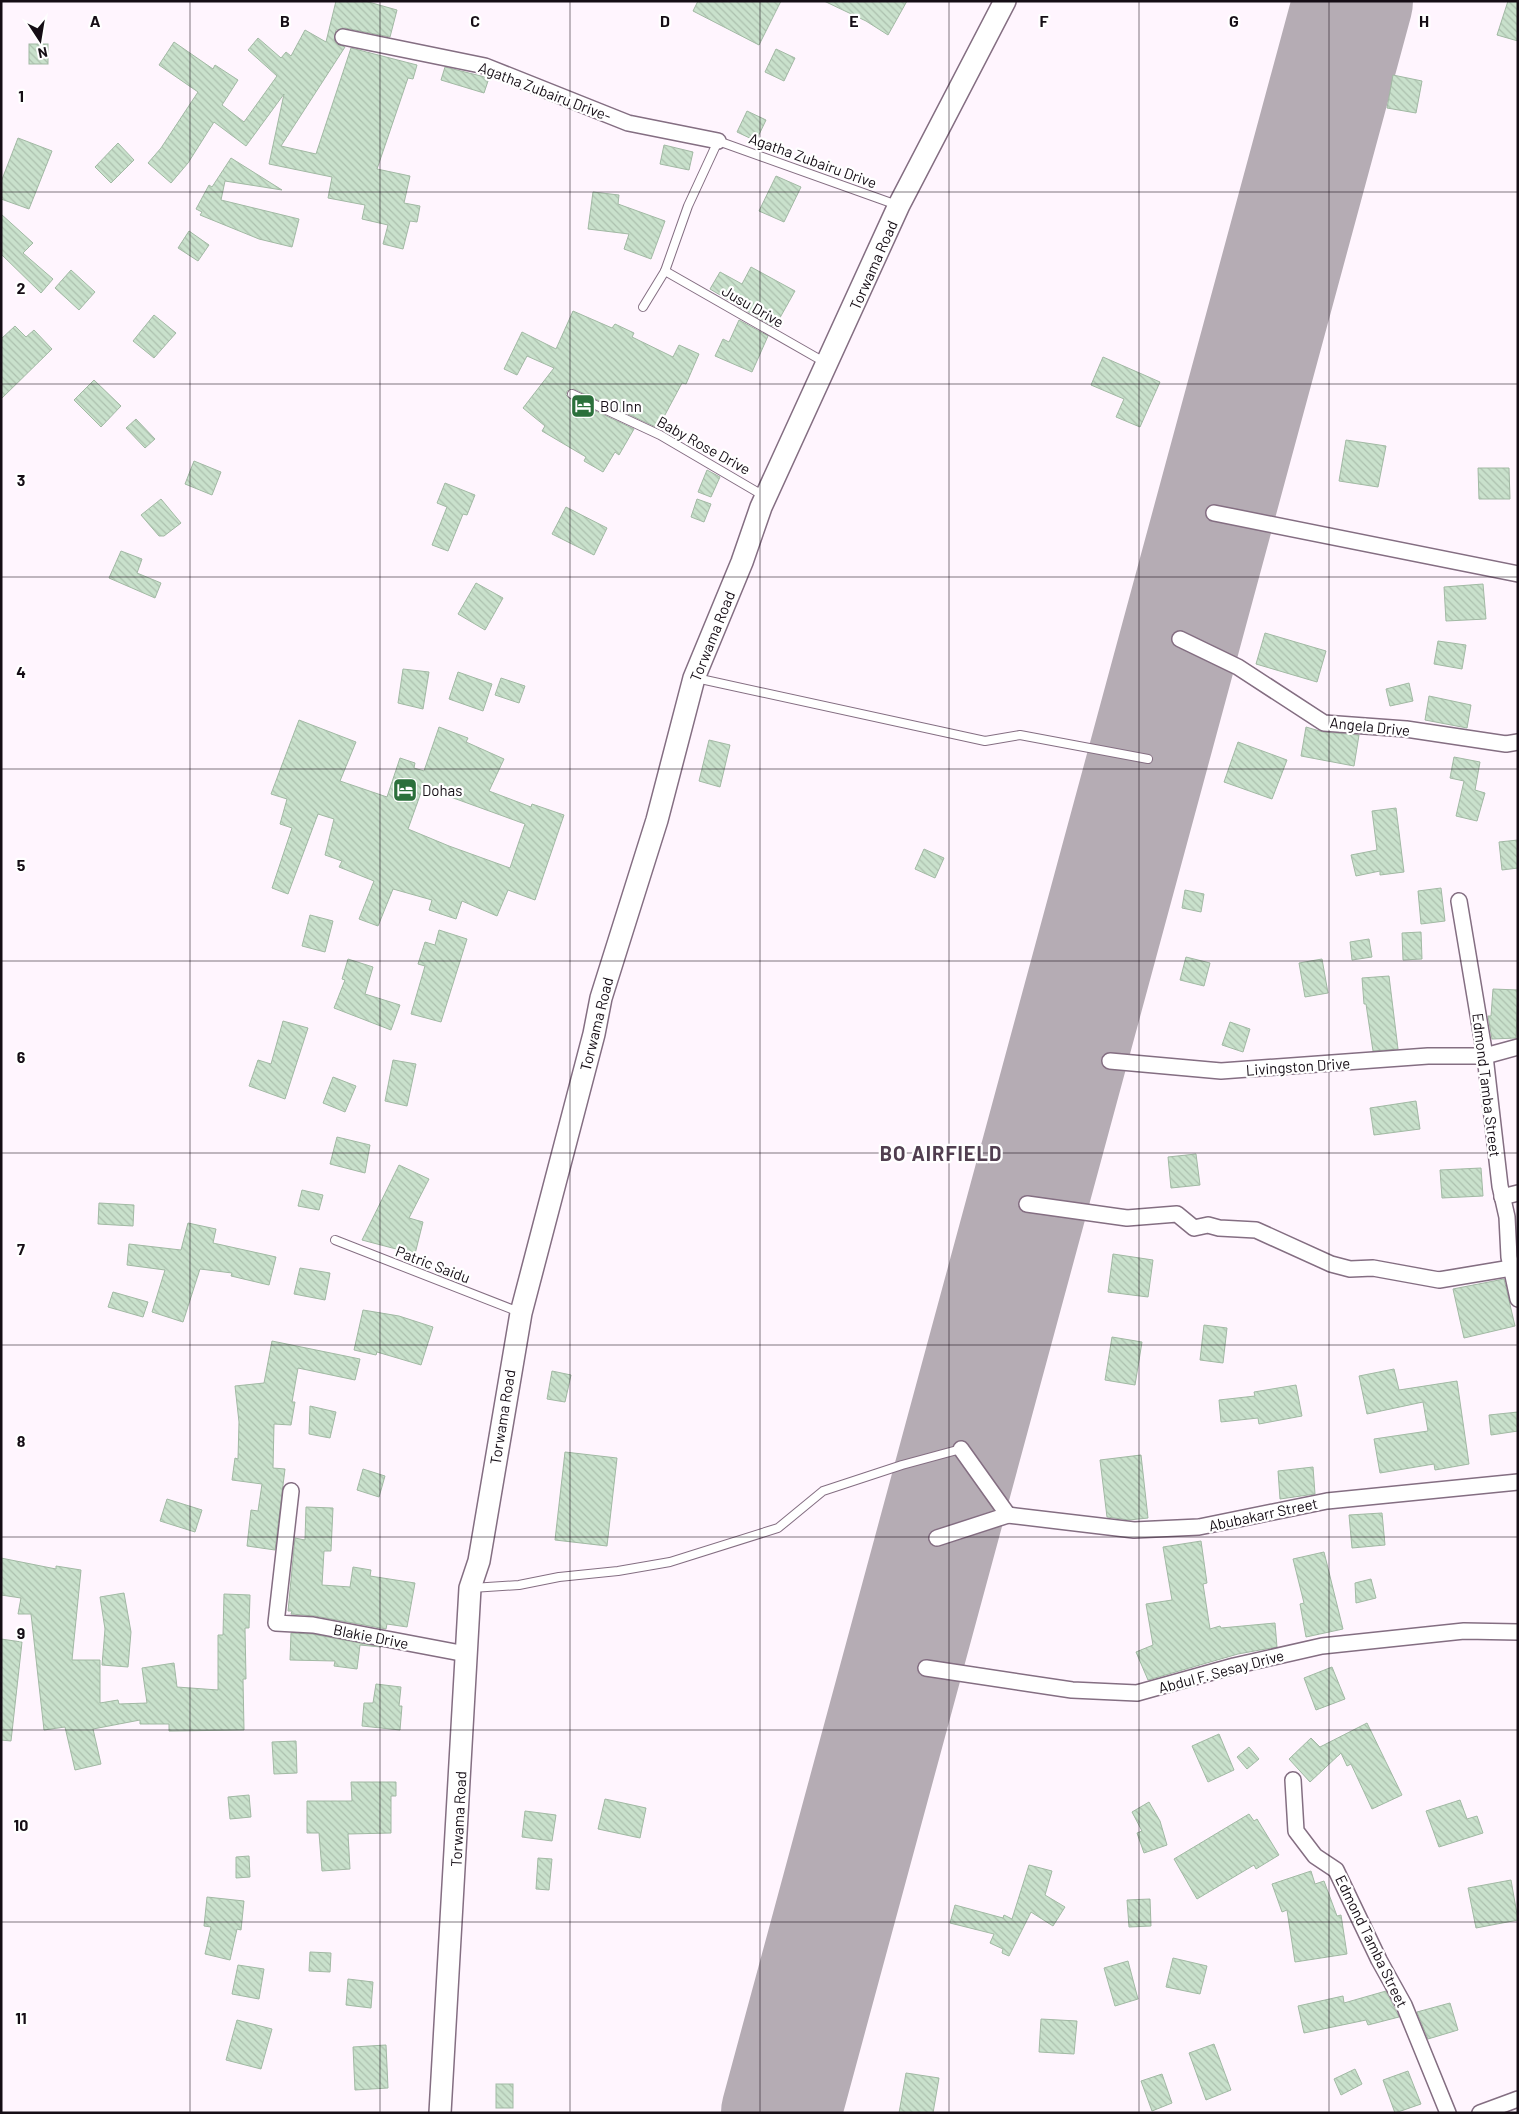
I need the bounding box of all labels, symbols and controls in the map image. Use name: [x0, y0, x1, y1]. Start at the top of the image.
text: A: [90, 11, 101, 30]
text: B: [280, 11, 290, 30]
text: C: [470, 11, 480, 30]
text: D: [660, 11, 670, 30]
text: E: [849, 11, 859, 30]
text: F: [1040, 11, 1049, 30]
text: G: [1229, 11, 1239, 30]
text: H: [1419, 11, 1429, 30]
north arrow: [15, 15, 65, 65]
text: N: [36, 44, 49, 62]
street label: Agatha Zubairu Drive-: [476, 57, 614, 125]
text: 1: [18, 86, 24, 105]
street label: Agatha Zubairu Drive: [747, 129, 879, 191]
street label: Torwama Road: [845, 217, 901, 313]
text: 2: [17, 278, 26, 297]
street label: Jusu Drive: [719, 281, 787, 331]
hotel icon: BO Inn: [570, 393, 596, 419]
place label: BO Inn: [600, 397, 642, 415]
street label: Baby Rose Drive: [654, 412, 754, 478]
text: 3: [17, 470, 25, 489]
street label: Torwama Road: [686, 588, 738, 684]
text: 4: [16, 662, 26, 681]
street label: Angela Drive: [1329, 713, 1411, 739]
hotel icon: Dohas: [392, 777, 418, 803]
place label: Dohas: [422, 781, 462, 799]
text: 5: [17, 855, 26, 874]
street label: Torwama Road: [576, 975, 616, 1073]
street label: Edmond Tamba Street: [1469, 1012, 1505, 1158]
text: 6: [17, 1047, 26, 1066]
street label: Livingston Drive: [1245, 1053, 1351, 1079]
district label: BO AIRFIELD: [880, 1141, 1002, 1165]
text: 7: [17, 1239, 25, 1258]
street label: Patric Saidu: [393, 1242, 473, 1286]
street label: Torwama Road: [486, 1368, 518, 1466]
text: 8: [17, 1431, 26, 1450]
street label: Abubakarr Street: [1207, 1494, 1319, 1534]
street label: Blakie Drive: [332, 1620, 410, 1652]
text: 9: [17, 1623, 25, 1642]
street label: Abdul F. Sesay Drive: [1156, 1646, 1286, 1696]
street label: Torwama Road: [446, 1771, 470, 1867]
text: 10: [14, 1815, 28, 1834]
street label: Edmond Tamba Street: [1332, 1872, 1412, 2010]
text: 11: [15, 2008, 27, 2027]

